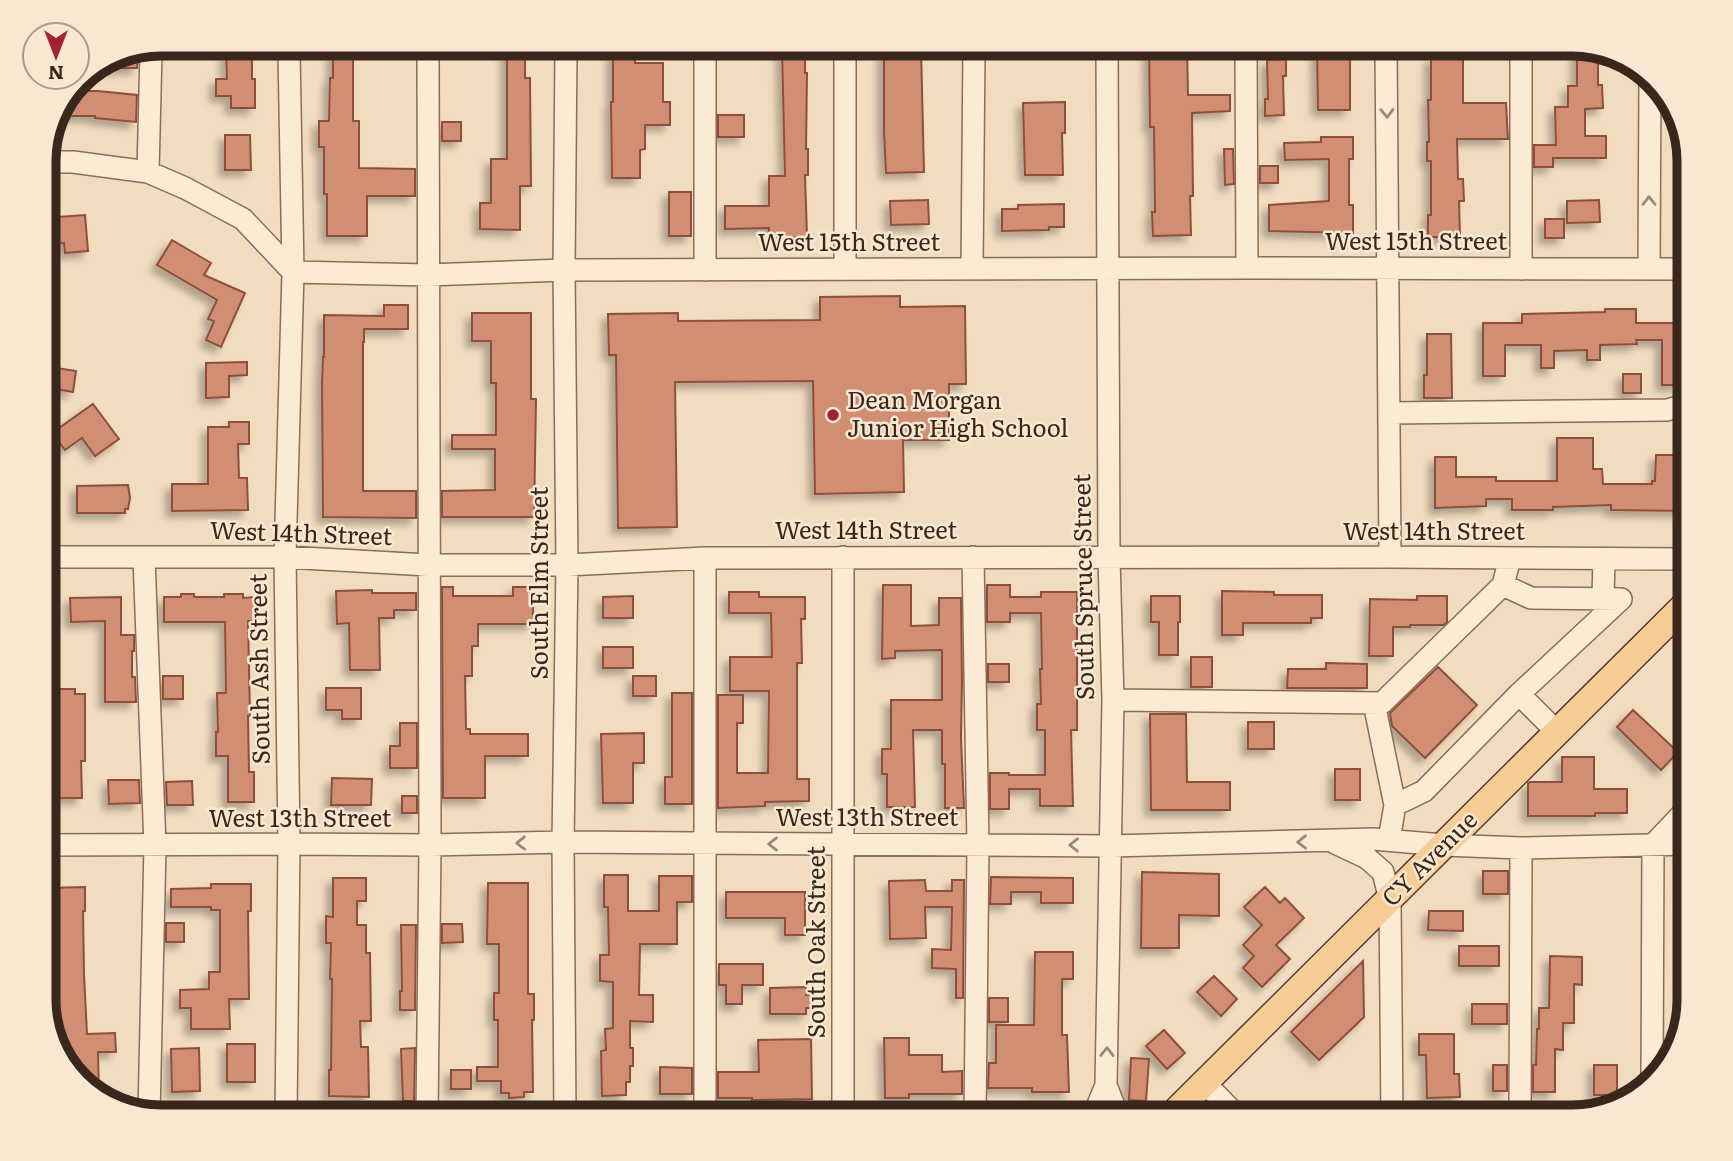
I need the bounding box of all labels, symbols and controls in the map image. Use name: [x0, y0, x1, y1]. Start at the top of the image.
north arrow: [21, 21, 91, 91]
text: N: [48, 60, 64, 88]
one-way arrow: [1379, 108, 1395, 119]
one-way arrow: [1641, 195, 1657, 205]
street label: West 15th Street: [1325, 222, 1507, 257]
street label: West 15th Street: [758, 223, 940, 258]
place label: Dean Morgan Junior High School: [847, 381, 1068, 444]
marker: Dean Morgan Junior High School: [825, 407, 841, 423]
street label: South Spruce Street: [1062, 473, 1101, 701]
street label: South Elm Street: [520, 486, 555, 680]
street label: West 14th Street: [209, 511, 393, 552]
street label: West 14th Street: [775, 511, 957, 546]
street label: West 14th Street: [1343, 512, 1525, 547]
street label: South Ash Street: [238, 573, 277, 765]
street label: West 13th Street: [775, 798, 959, 833]
street label: West 13th Street: [208, 799, 392, 834]
street label: CY Avenue: [1373, 802, 1484, 913]
one-way arrow: [1296, 834, 1306, 850]
one-way arrow: [515, 836, 526, 851]
one-way arrow: [767, 836, 778, 852]
one-way arrow: [1068, 838, 1079, 853]
street label: South Oak Street: [797, 845, 832, 1038]
one-way arrow: [1099, 1046, 1115, 1056]

